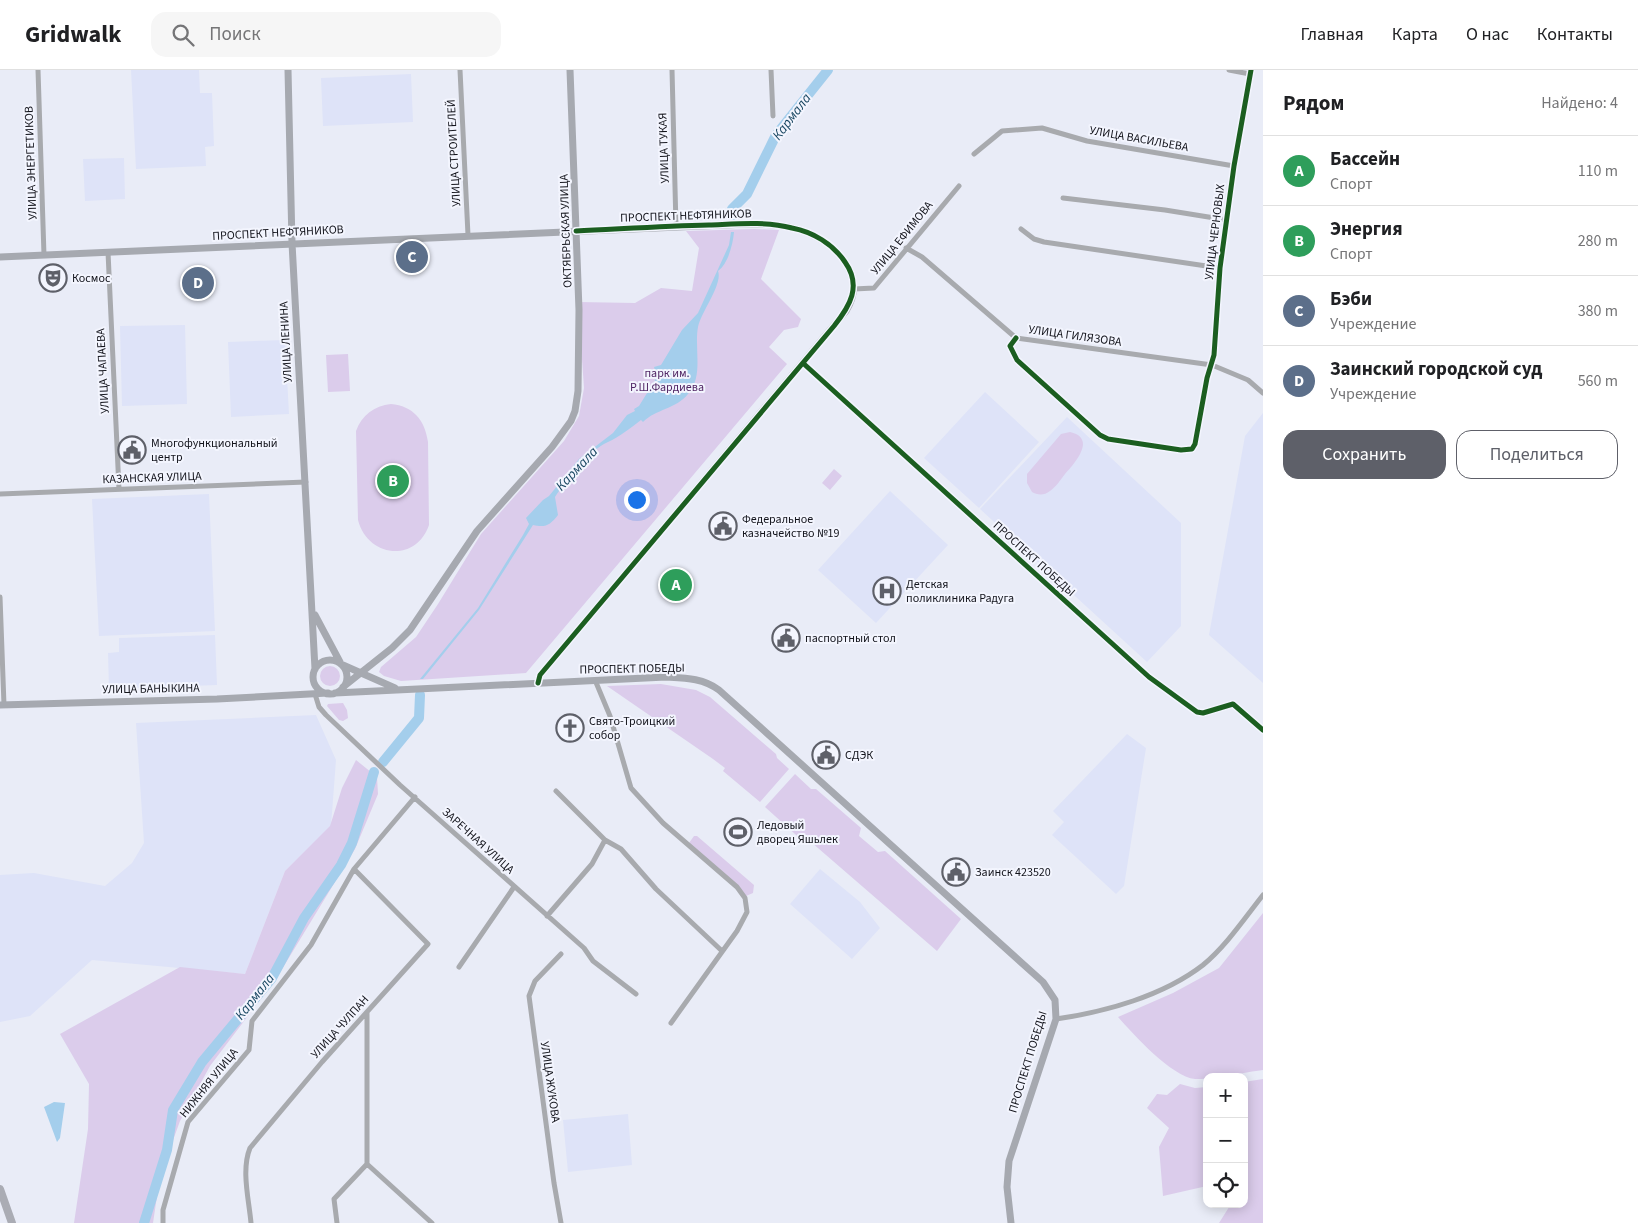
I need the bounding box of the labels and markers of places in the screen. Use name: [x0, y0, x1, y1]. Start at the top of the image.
pin: C: [396, 238, 428, 276]
theatre icon: Космос: [38, 263, 68, 293]
pin: D: [182, 264, 214, 302]
place label: Космос: [72, 270, 111, 287]
public building icon: Многофункциональный центр: [117, 435, 147, 465]
place label: Многофункциональный центр: [151, 435, 278, 466]
pin: B: [377, 462, 409, 500]
public building icon: Федеральное казначейство №19: [708, 511, 738, 541]
place label: Федеральное казначейство №19: [742, 511, 840, 542]
pin: A: [660, 566, 692, 604]
hospital icon: Детская поликлиника Радуга: [872, 576, 902, 606]
place label: Детская поликлиника Радуга: [906, 576, 1014, 607]
public building icon: паспортный стол: [771, 623, 801, 653]
place label: паспортный стол: [805, 630, 896, 647]
church icon: Свято-Троицкий собор: [555, 713, 585, 743]
place label: Свято-Троицкий собор: [589, 713, 675, 744]
public building icon: СДЭК: [811, 740, 841, 770]
place label: СДЭК: [845, 747, 873, 764]
sports icon: Ледовый дворец Яшьлек: [723, 817, 753, 847]
place label: Ледовый дворец Яшьлек: [757, 817, 838, 848]
public building icon: Заинск 423520: [941, 857, 971, 887]
place label: Заинск 423520: [975, 864, 1051, 881]

